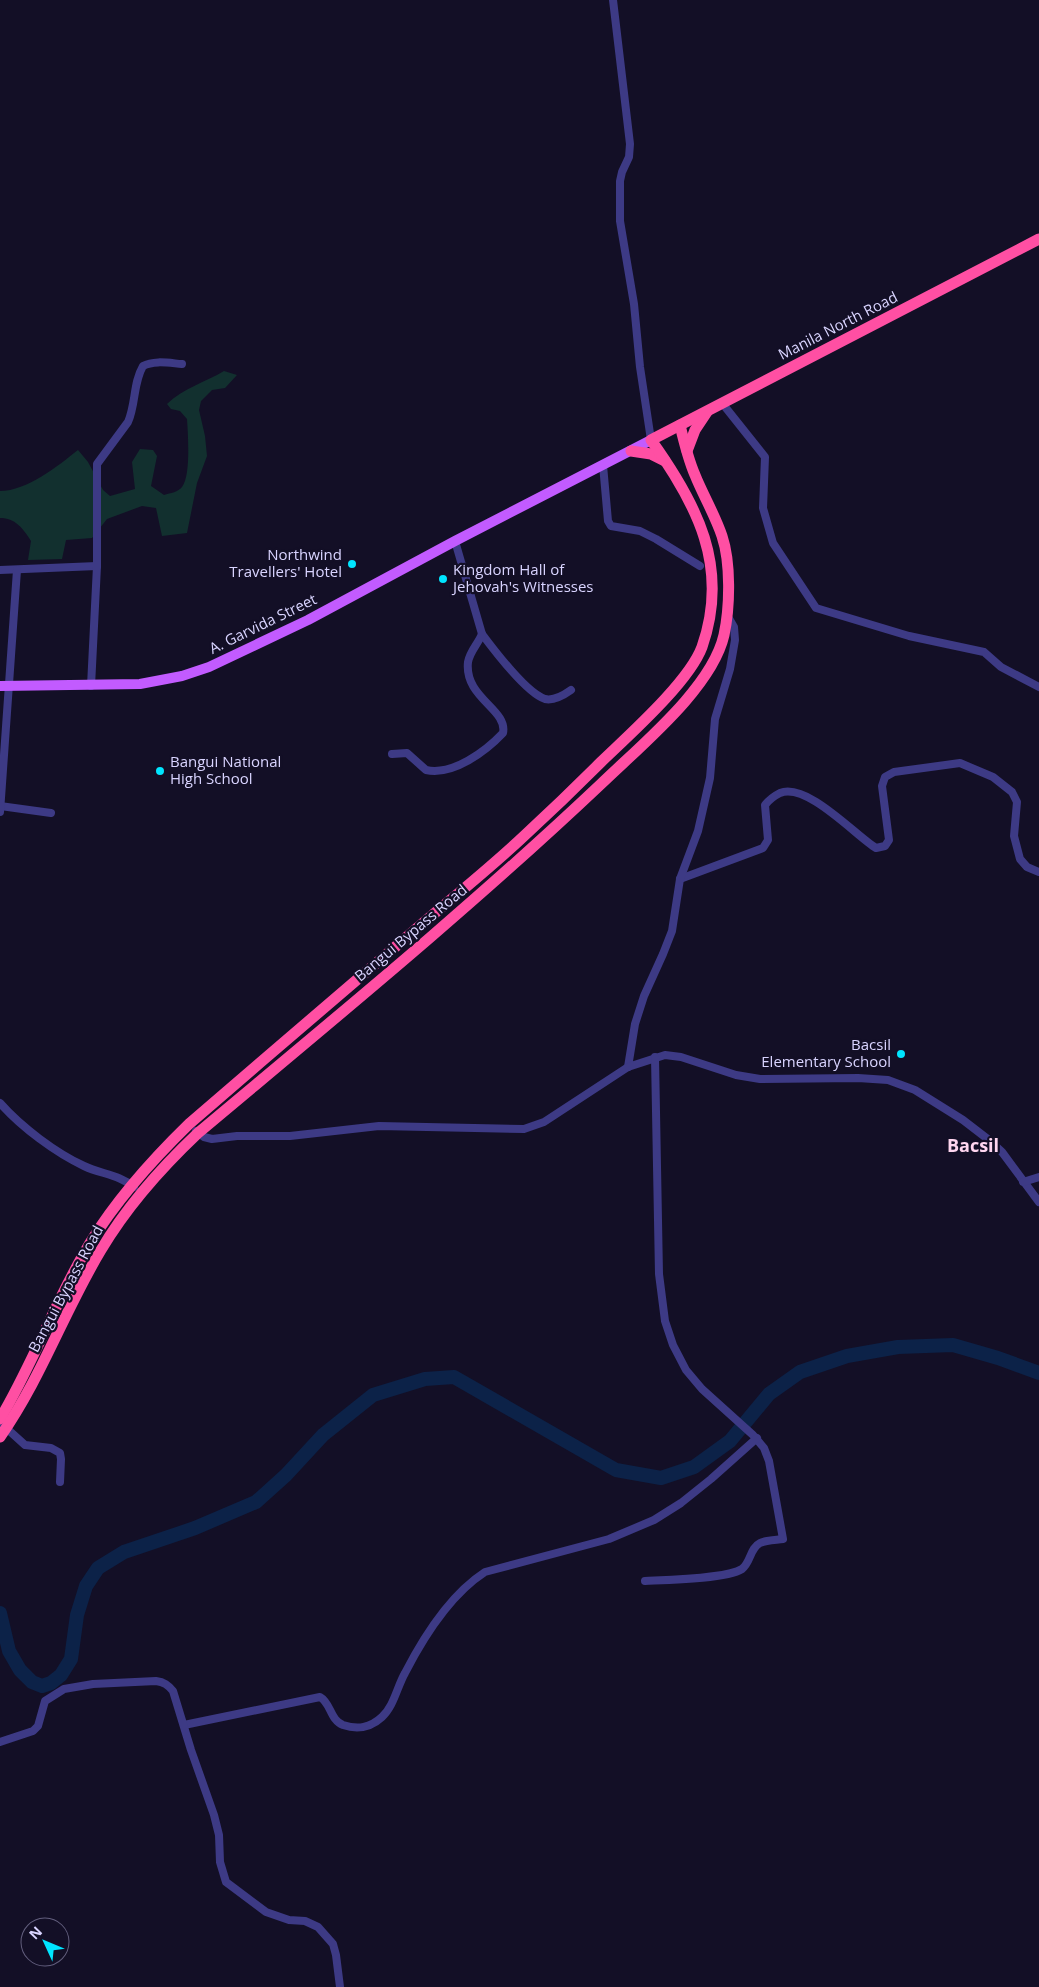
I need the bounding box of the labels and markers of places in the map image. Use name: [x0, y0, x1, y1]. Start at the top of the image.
place label: Northwind Travellers' Hotel: [229, 544, 342, 581]
marker: Northwind Travellers' Hotel: [346, 558, 358, 570]
place label: Kingdom Hall of Jehovah's Witnesses: [451, 559, 594, 596]
marker: Kingdom Hall of Jehovah's Witnesses: [437, 573, 449, 585]
place label: Bangui National High School: [170, 751, 281, 788]
marker: Bangui National High School: [154, 765, 166, 777]
place label: Bacsil Elementary School: [761, 1034, 891, 1071]
marker: Bacsil Elementary School: [895, 1048, 907, 1060]

